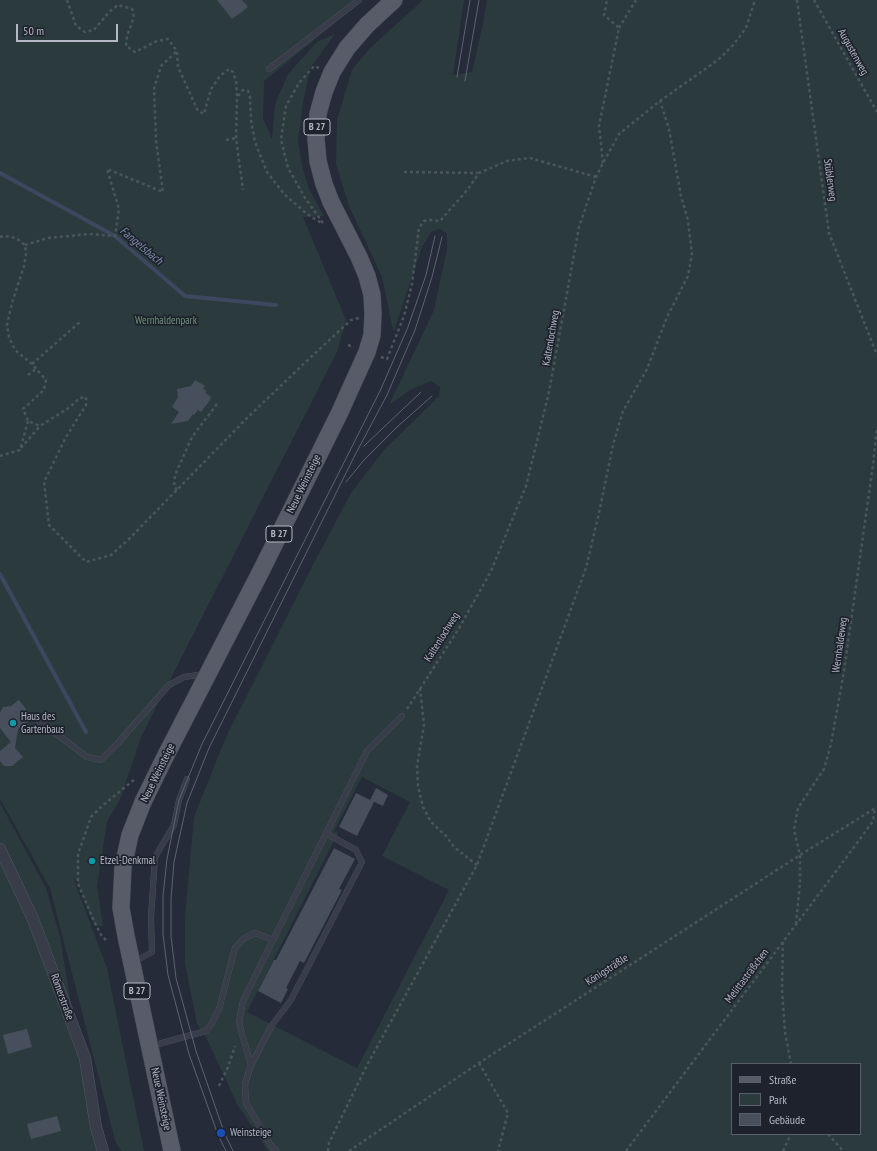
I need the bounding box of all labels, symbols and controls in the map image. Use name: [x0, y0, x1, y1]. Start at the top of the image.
scale bar: [18, 16, 120, 42]
text: 50 m: [23, 23, 44, 38]
street label: Augustenweg: [835, 26, 871, 78]
road number: B 27: [304, 119, 330, 135]
street label: Stüblerweg: [820, 158, 840, 202]
water label: Fangelsbach: [117, 224, 165, 268]
street label: Kaltenlochweg: [540, 309, 562, 367]
park label: Wernhaldenpark: [135, 314, 197, 328]
street label: Neue Weinsteige: [284, 452, 324, 516]
road number: B 27: [266, 526, 292, 542]
street label: Kaltenlochweg: [422, 610, 462, 664]
street label: Wernhaldeweg: [830, 616, 850, 674]
place label: Haus des Gartenbaus: [21, 710, 64, 736]
marker: Haus des Gartenbaus: [8, 718, 18, 728]
street label: Neue Weinsteige: [138, 741, 178, 805]
place label: Etzel-Denkmal: [100, 854, 155, 868]
marker: Etzel-Denkmal: [87, 856, 97, 866]
street label: Melittasträßchen: [722, 946, 772, 1006]
street label: Königsträßle: [583, 951, 631, 989]
street label: Römerstraße: [48, 972, 76, 1022]
road number: B 27: [124, 983, 150, 999]
legend: [731, 1063, 861, 1135]
street label: Neue Weinsteige: [148, 1066, 174, 1132]
text: Straße: [769, 1072, 796, 1087]
text: Park: [769, 1092, 787, 1107]
text: Gebäude: [769, 1112, 805, 1127]
place label: Weinsteige: [230, 1126, 272, 1140]
marker: Weinsteige: [215, 1127, 227, 1139]

